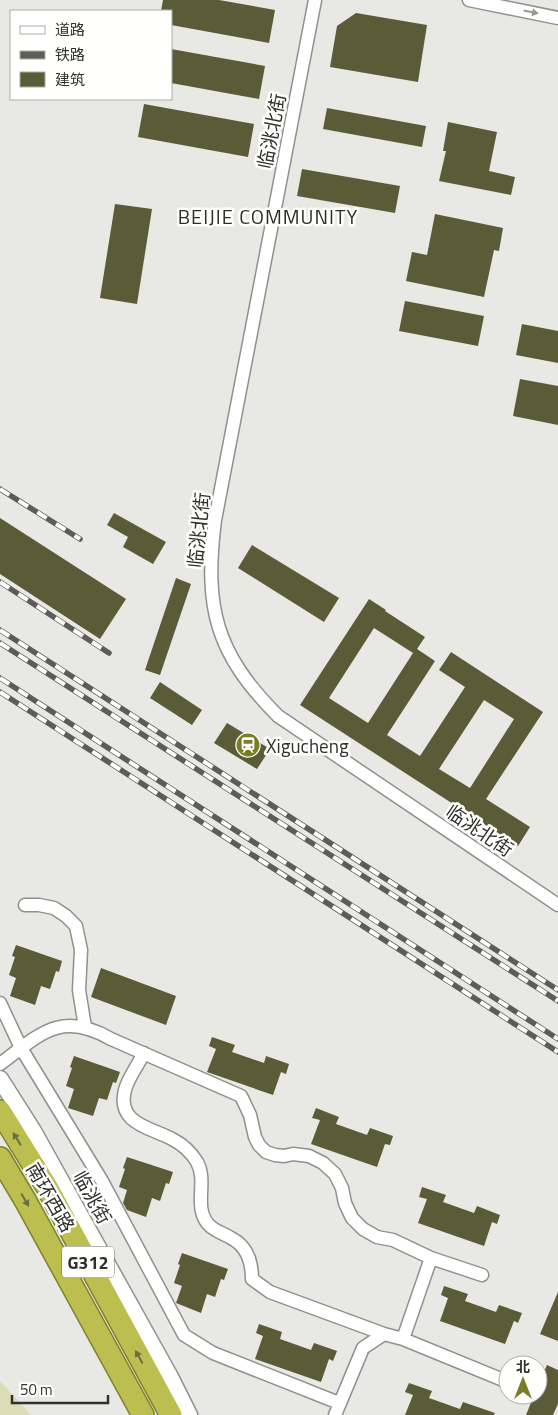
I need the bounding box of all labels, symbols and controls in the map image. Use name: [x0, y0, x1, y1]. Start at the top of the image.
one-way arrow: [523, 9, 539, 17]
legend: [10, 10, 172, 100]
text: 道路: [55, 18, 85, 41]
text: 铁路: [55, 43, 85, 66]
text: 建筑: [55, 68, 85, 91]
street label: 临洮北街: [250, 91, 292, 171]
district label: BEIJIE COMMUNITY: [178, 201, 358, 232]
street label: 临洮北街: [180, 491, 216, 569]
place label: Xigucheng: [266, 731, 349, 760]
station icon: Xigucheng: [235, 732, 261, 758]
street label: 临洮北街: [440, 797, 520, 863]
one-way arrow: [13, 1132, 22, 1145]
street label: 南环西路: [19, 1157, 83, 1237]
street label: 临洮街: [66, 1165, 120, 1229]
one-way arrow: [20, 1193, 29, 1207]
road number: G312: [62, 1246, 114, 1278]
one-way arrow: [135, 1350, 144, 1364]
north arrow: [498, 1355, 548, 1405]
text: 北: [516, 1356, 530, 1377]
scale bar: [12, 1372, 109, 1404]
text: 50 m: [20, 1378, 53, 1401]

